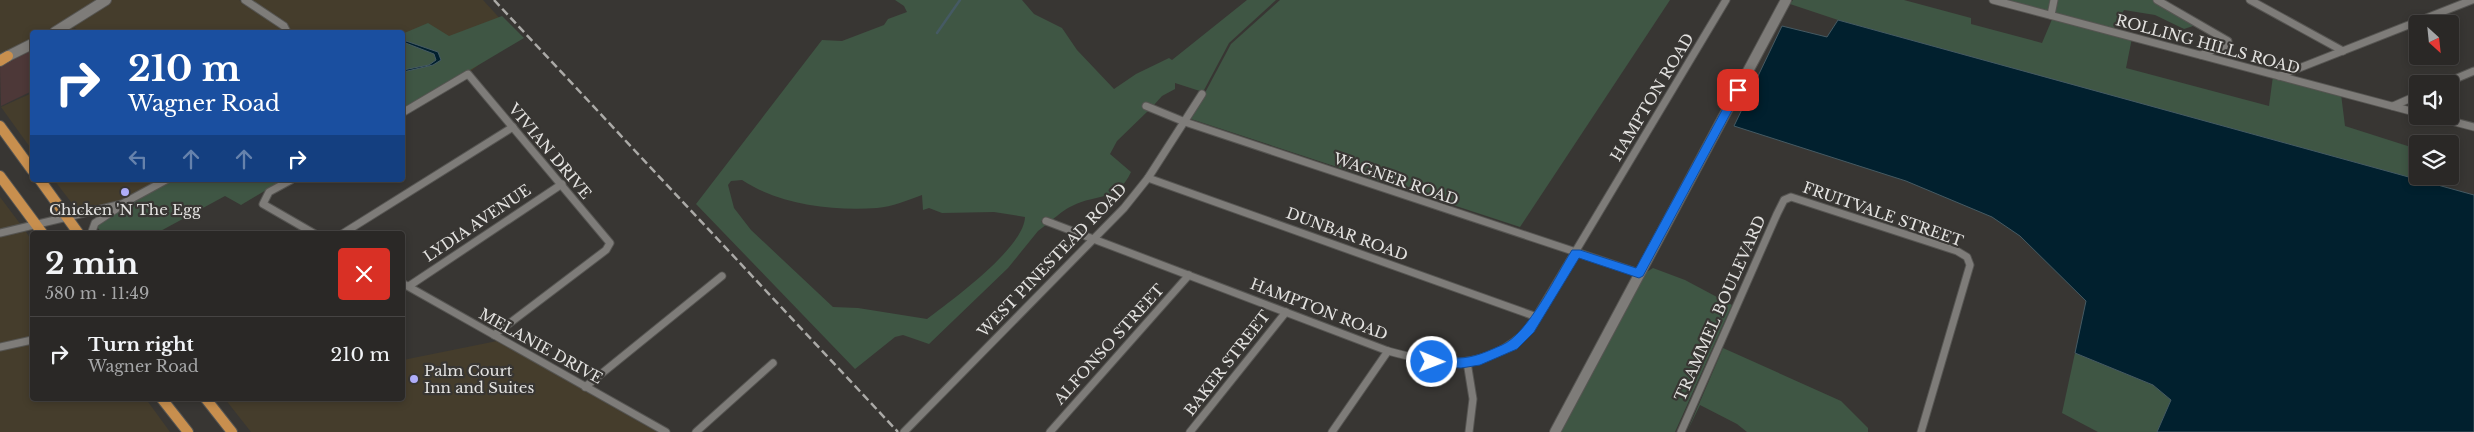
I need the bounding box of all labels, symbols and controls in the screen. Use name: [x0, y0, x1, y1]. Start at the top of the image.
street label: ROLLING HILLS ROAD: [2114, 10, 2302, 78]
north arrow: [2409, 15, 2459, 65]
map controls: [2409, 15, 2459, 185]
street label: HAMPTON ROAD: [1606, 30, 1698, 164]
text: 210 m: [128, 47, 241, 90]
icon: right: [45, 50, 110, 115]
pin: [1717, 69, 1759, 111]
button: sound: [2409, 75, 2459, 125]
icon: arrive: [1724, 76, 1752, 104]
text: Wagner Road: [128, 90, 280, 117]
street label: VIVIAN DRIVE: [504, 98, 596, 203]
button: layers: [2409, 135, 2459, 185]
icon: left: [124, 145, 152, 173]
icon: ahead: [177, 145, 205, 173]
icon: ahead: [230, 145, 258, 173]
icon: right: [283, 145, 311, 173]
street label: WAGNER ROAD: [1330, 148, 1461, 209]
street label: FRUITVALE STREET: [1800, 178, 1966, 250]
street label: WEST PINESTEAD ROAD: [973, 179, 1131, 342]
street label: LYDIA AVENUE: [420, 180, 534, 266]
marker: Chicken 'N The Egg: [119, 186, 131, 198]
place label: Chicken 'N The Egg: [49, 200, 202, 219]
street label: DUNBAR ROAD: [1284, 203, 1410, 265]
street label: TRAMMEL BOULEVARD: [1670, 212, 1770, 404]
text: 2 min: [45, 245, 138, 282]
button: close: [338, 248, 390, 300]
street label: HAMPTON ROAD: [1247, 274, 1391, 344]
street label: ALFONSO STREET: [1049, 280, 1168, 409]
text: 580 m · 11:49: [45, 283, 149, 303]
street label: MELANIE DRIVE: [476, 304, 606, 388]
street label: BAKER STREET: [1180, 307, 1274, 419]
text: Turn right: [88, 333, 194, 356]
position arrow: [1405, 335, 1457, 387]
icon: right: [45, 340, 73, 368]
text: 210 m: [330, 343, 390, 366]
text: Wagner Road: [88, 356, 198, 376]
place label: Palm Court Inn and Suites: [424, 361, 534, 397]
marker: Palm Court Inn and Suites: [408, 373, 420, 385]

